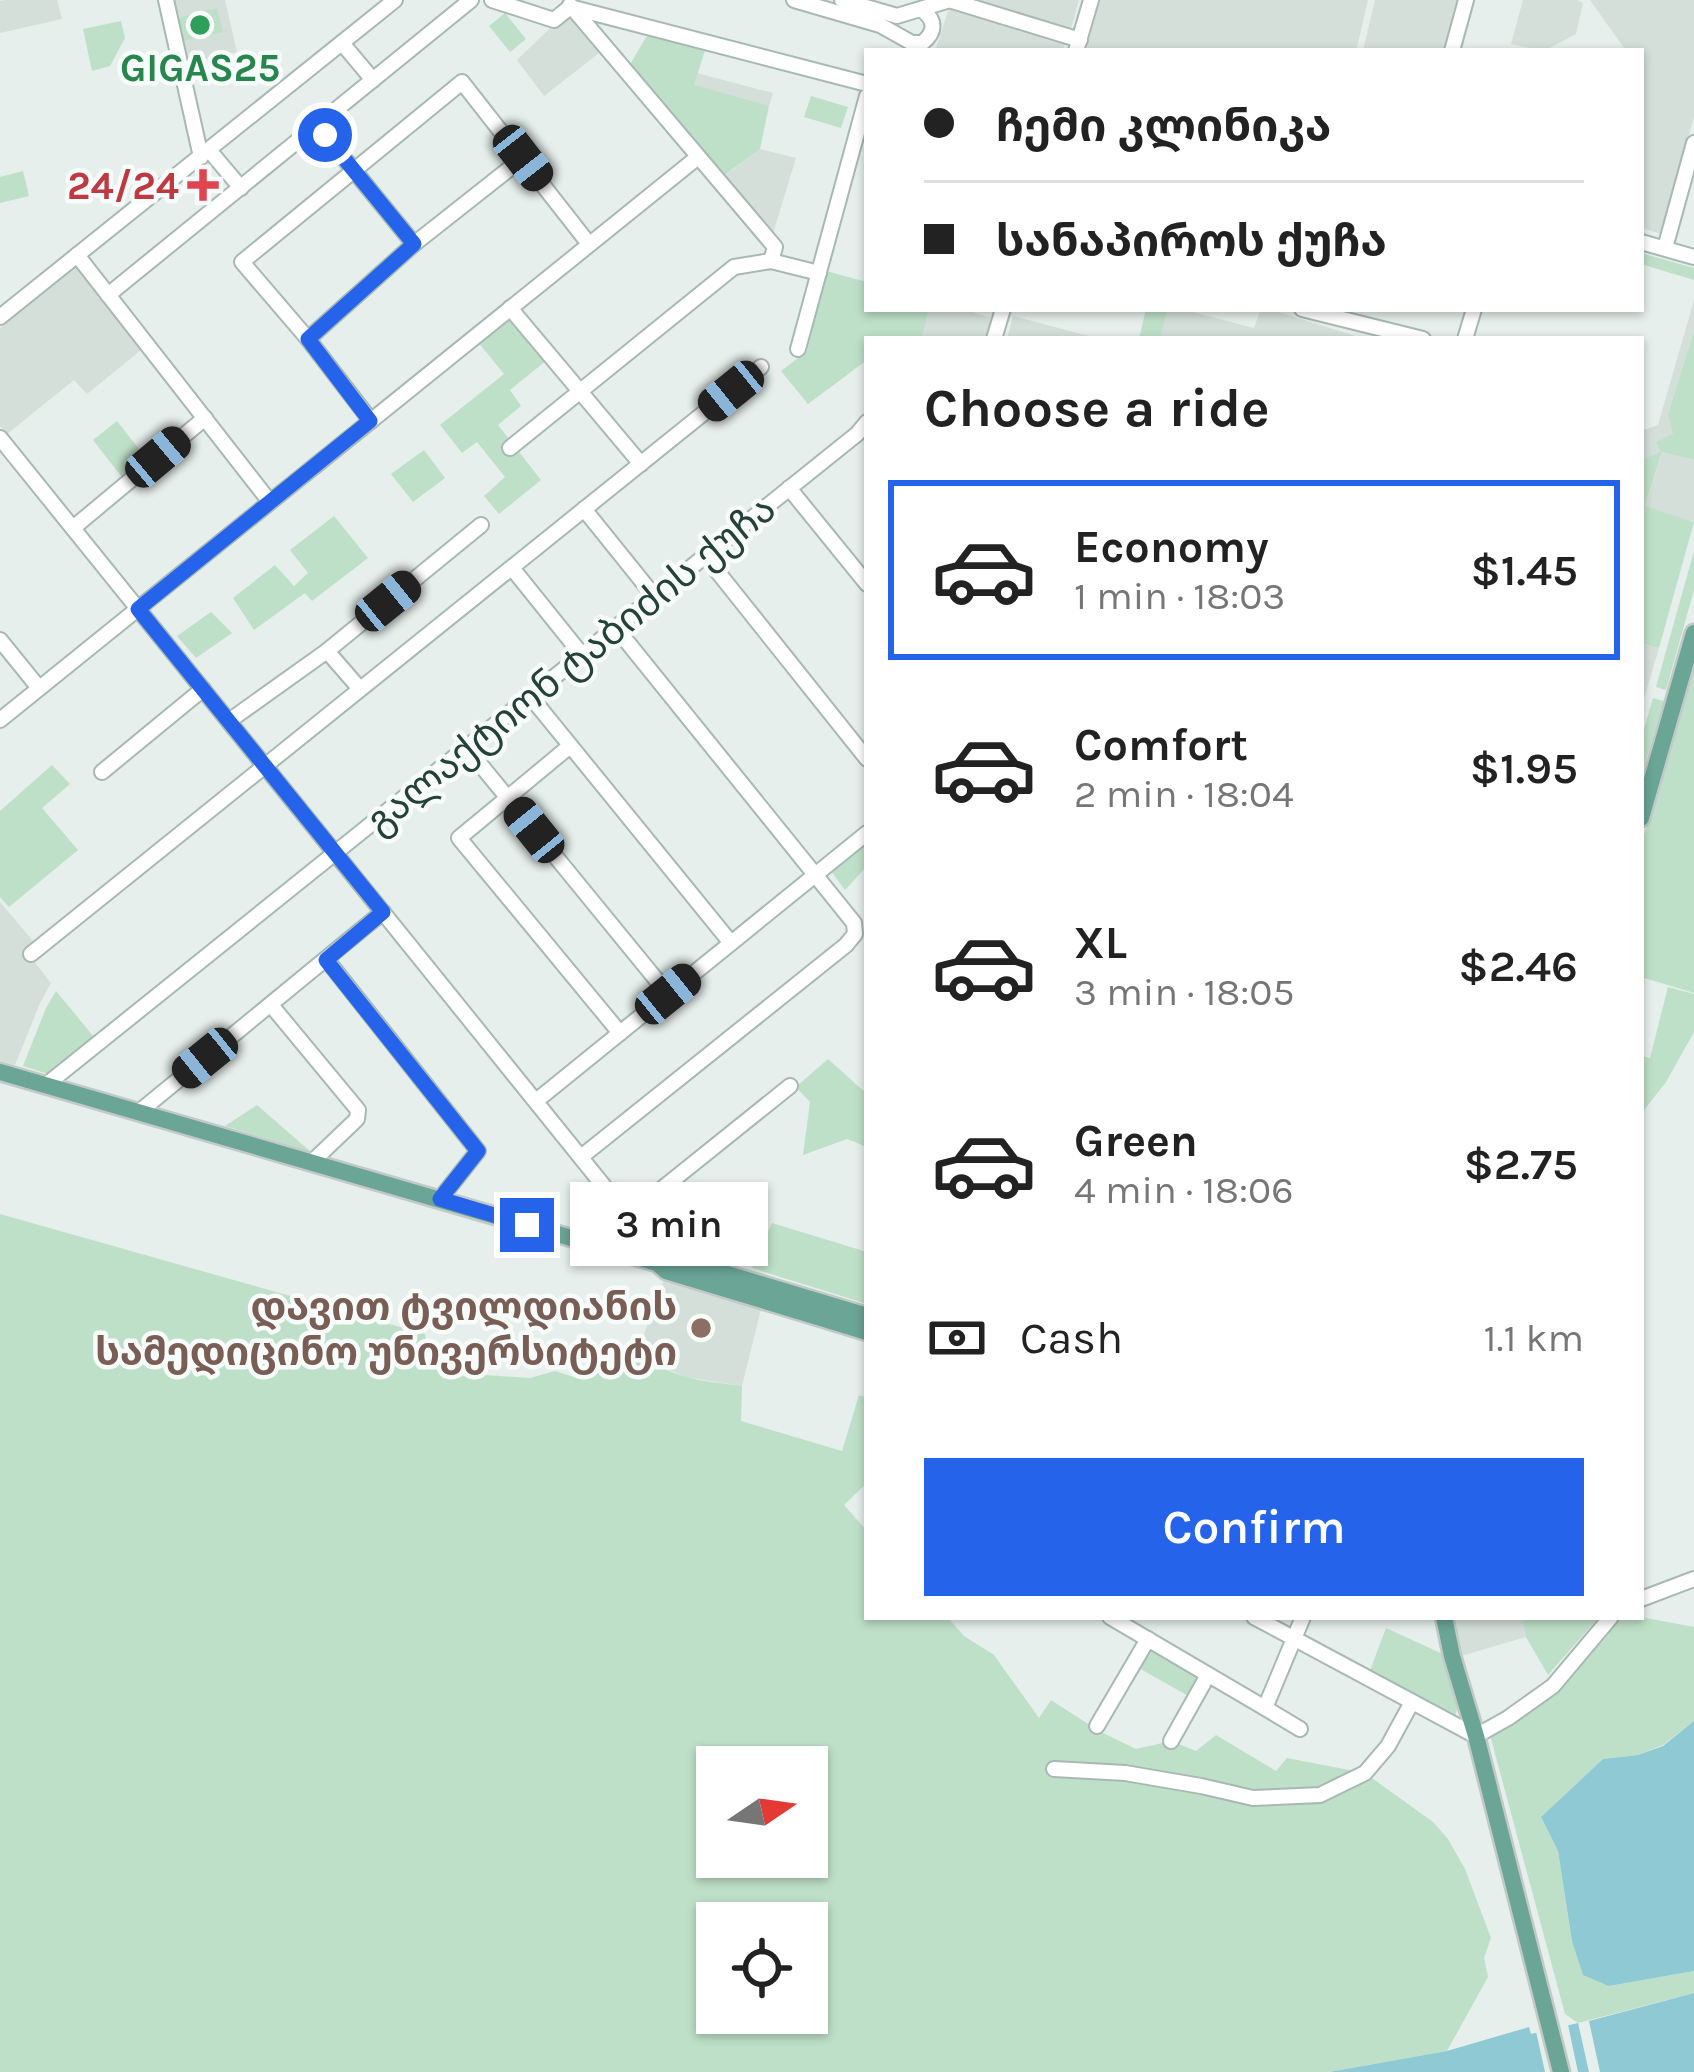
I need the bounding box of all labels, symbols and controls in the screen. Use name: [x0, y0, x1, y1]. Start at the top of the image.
marker: GIGAS25: [187, 12, 213, 38]
place label: GIGAS25: [120, 45, 280, 91]
text: ჩემი კლინიკა: [996, 100, 1331, 152]
route start: [298, 108, 352, 162]
car: [487, 119, 559, 197]
place label: 24/24: [67, 163, 179, 209]
marker: 24/24: [190, 172, 216, 198]
text: სანაპიროს ქუჩა: [996, 215, 1387, 267]
car: [692, 354, 770, 428]
text: Choose a ride: [924, 376, 1270, 440]
car: [119, 420, 197, 494]
street label: გალაქტიონ ტაბიძის ქუჩა: [357, 485, 785, 844]
icon: car: [930, 516, 1038, 624]
text: Economy: [1074, 521, 1269, 573]
text: $1.45: [1470, 544, 1578, 596]
car: [349, 564, 427, 638]
text: 1 min · 18:03: [1074, 573, 1285, 619]
icon: car: [930, 714, 1038, 822]
text: Comfort: [1074, 719, 1248, 771]
text: $1.95: [1470, 742, 1578, 794]
text: 2 min · 18:04: [1074, 771, 1294, 817]
car: [497, 791, 571, 869]
icon: car: [930, 912, 1038, 1020]
text: XL: [1074, 917, 1127, 969]
text: $2.46: [1458, 940, 1578, 992]
car: [629, 957, 707, 1031]
text: 3 min · 18:05: [1074, 969, 1294, 1015]
car: [166, 1021, 244, 1095]
icon: car: [930, 1110, 1038, 1218]
text: Green: [1074, 1115, 1198, 1167]
text: $2.75: [1464, 1138, 1578, 1190]
text: 4 min · 18:06: [1074, 1167, 1294, 1213]
callout: 3 min: [569, 1183, 767, 1267]
route end: [500, 1198, 554, 1252]
text: 3 min: [615, 1201, 723, 1247]
place label: დავით ტვილდიანის სამედიცინო უნივერსიტეტი: [95, 1284, 677, 1376]
icon: cash: [924, 1305, 990, 1371]
text: Cash: [1020, 1312, 1123, 1364]
marker: დავით ტვილდიანის სამედიცინო უნივერსიტეტი: [688, 1315, 714, 1341]
text: 1.1 km: [1484, 1315, 1584, 1361]
button: Confirm: [924, 1458, 1584, 1596]
north arrow: [696, 1746, 828, 1878]
map controls: [696, 1746, 828, 2034]
button: locate: [696, 1902, 828, 2034]

